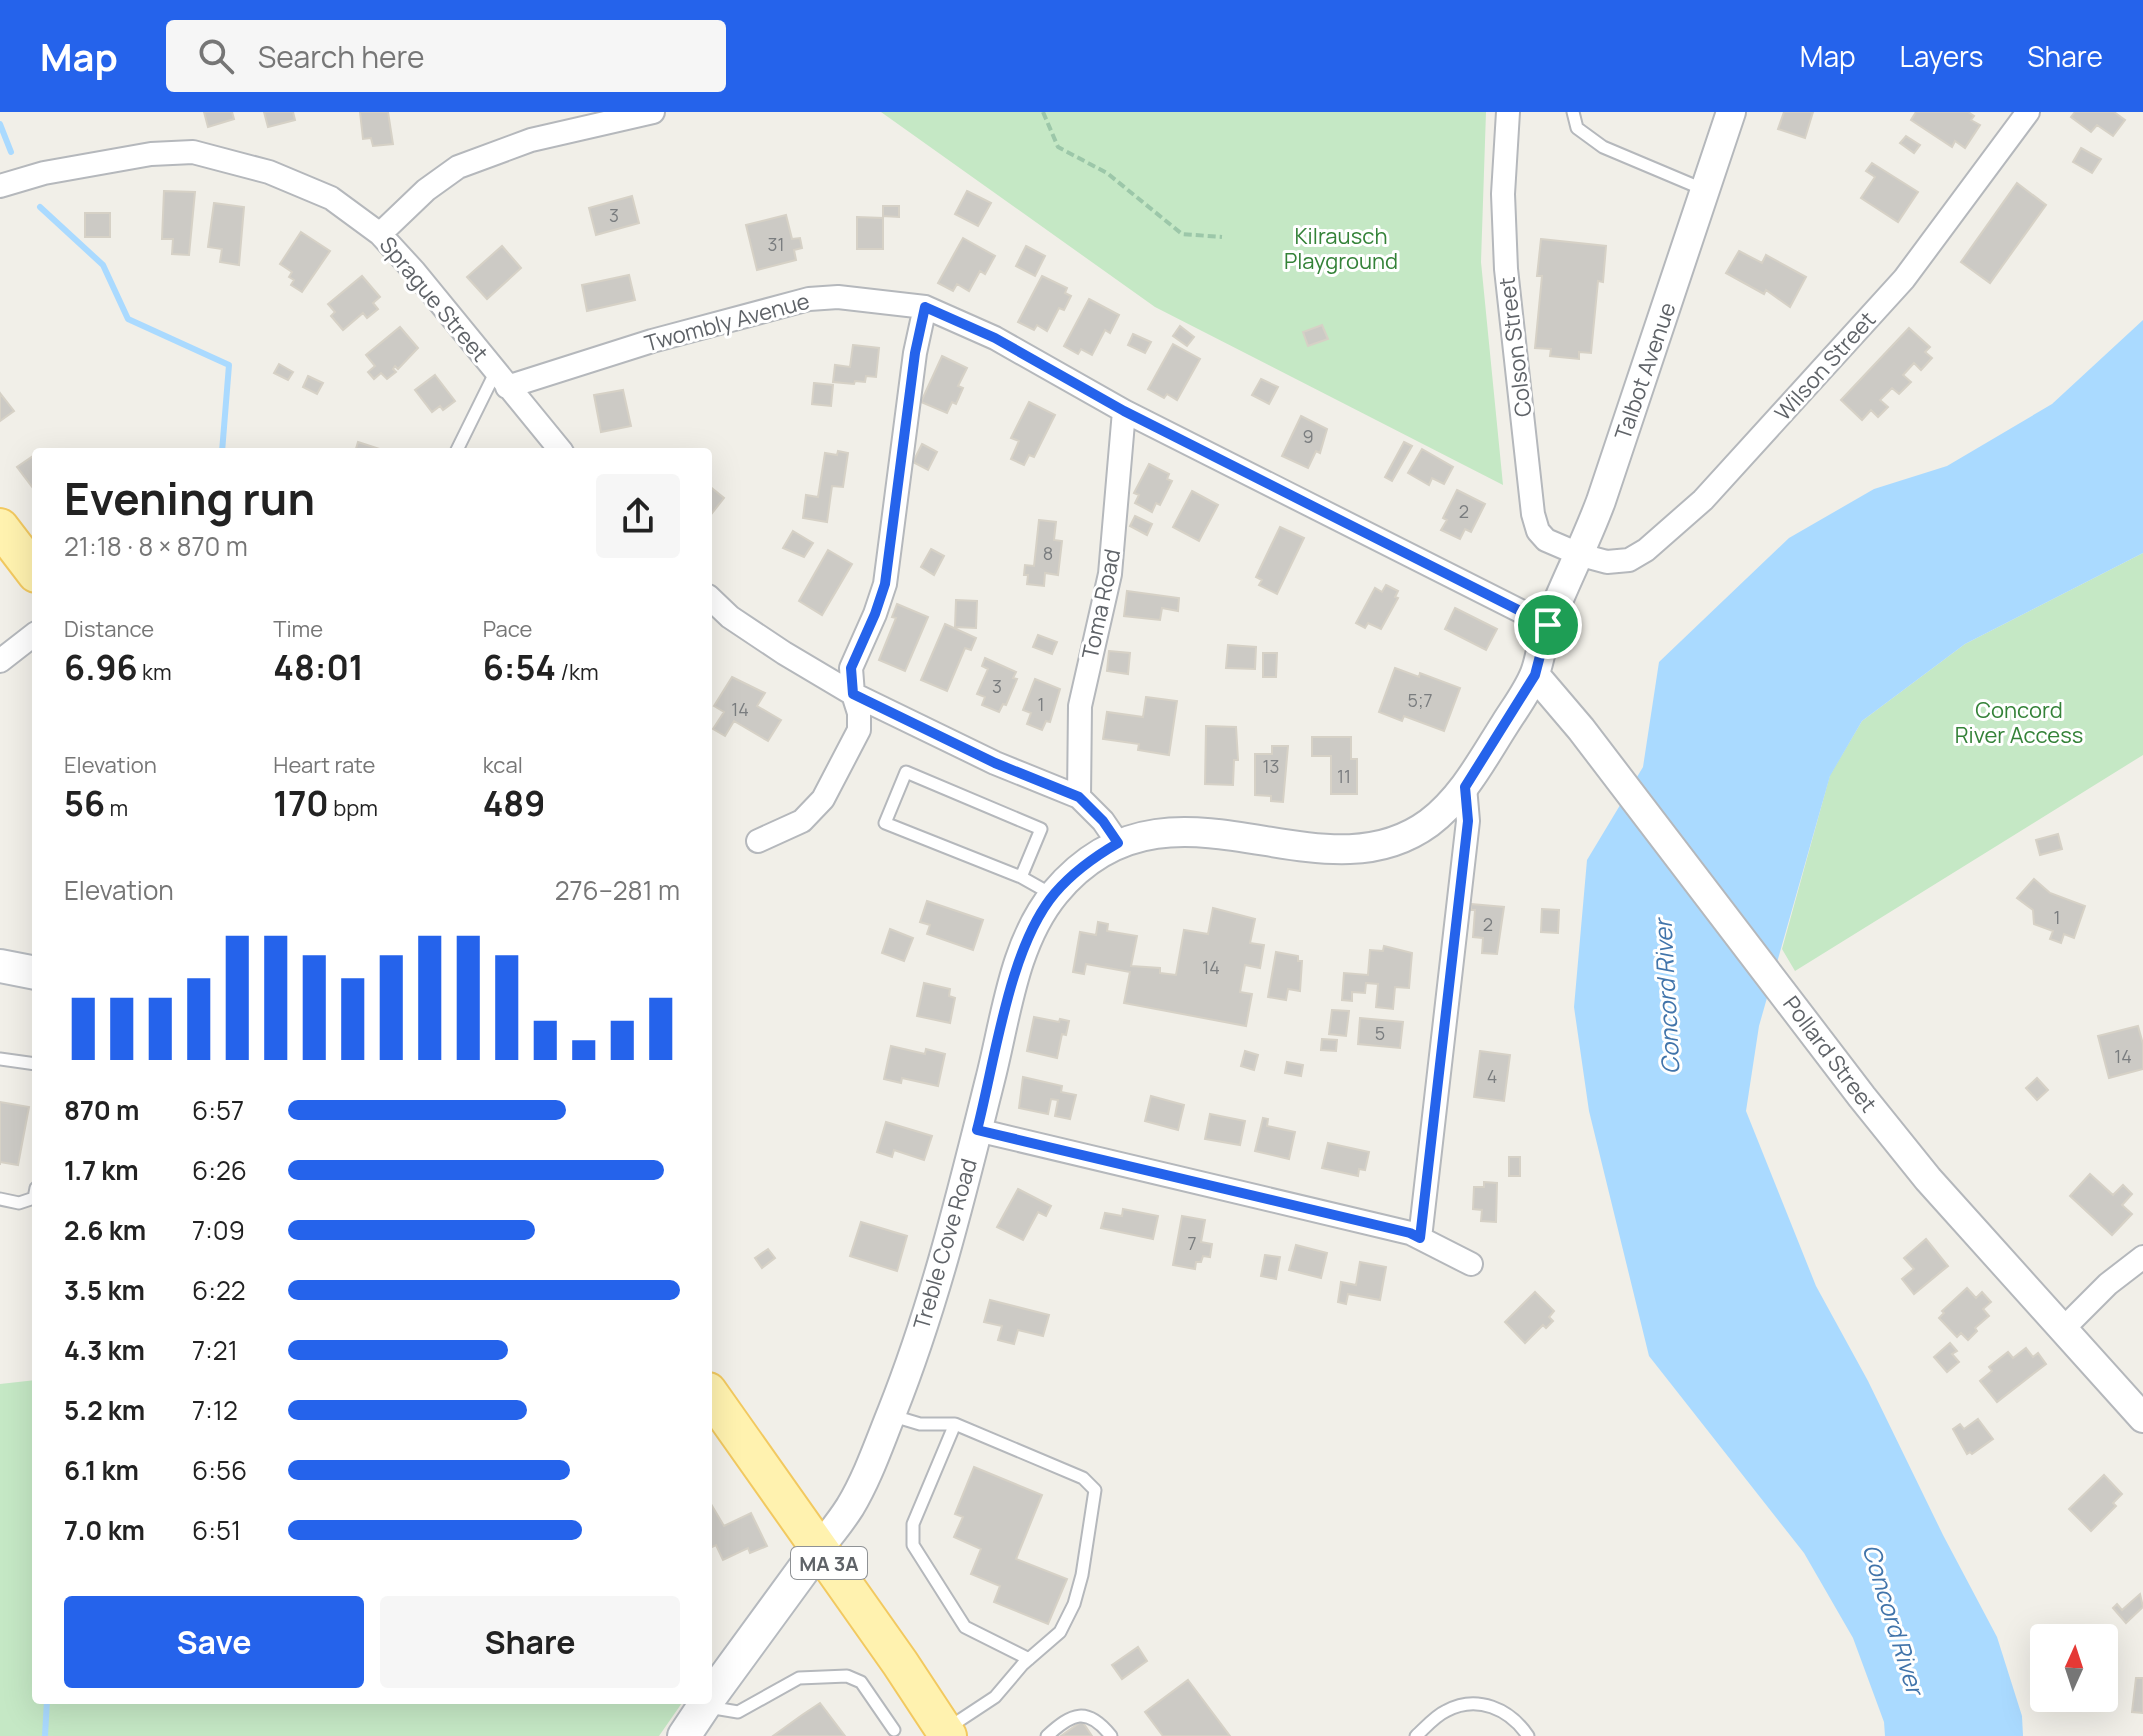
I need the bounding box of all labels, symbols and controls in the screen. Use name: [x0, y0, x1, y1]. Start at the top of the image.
search box: [166, 20, 726, 92]
text: Map: [40, 30, 118, 82]
icon: search: [194, 34, 238, 78]
text: Search here: [258, 36, 425, 77]
text: Map: [1800, 37, 1856, 75]
text: Layers: [1900, 37, 1983, 75]
text: Share: [2027, 37, 2103, 75]
house number: 3: [609, 203, 619, 227]
park label: Kilrausch Playground: [1284, 221, 1398, 276]
street label: Sprague Street: [373, 230, 495, 368]
house number: 31: [768, 232, 784, 256]
street label: Colson Street: [1492, 275, 1538, 419]
street label: Twombly Avenue: [641, 286, 813, 358]
street label: Talbot Avenue: [1607, 298, 1683, 444]
street label: Wilson Street: [1768, 305, 1882, 427]
house number: 9: [1302, 424, 1314, 448]
text: Evening run: [64, 468, 315, 528]
button: share: [596, 474, 680, 558]
house number: 2: [1459, 499, 1469, 523]
text: 21:18 · 8 × 870 m: [64, 528, 248, 564]
house number: 8: [1043, 541, 1053, 565]
street label: Toma Road: [1075, 546, 1127, 662]
pin: [1514, 591, 1582, 659]
icon: arrive: [1526, 603, 1570, 647]
text: Distance: [64, 614, 154, 644]
text: Time: [273, 614, 323, 644]
text: Pace: [483, 614, 532, 644]
text: 6.96: [64, 644, 138, 690]
text: 48:01: [273, 644, 364, 690]
text: 6:54: [483, 644, 556, 690]
text: km: [138, 657, 172, 687]
text: /km: [556, 657, 599, 687]
house number: 3: [992, 674, 1002, 698]
house number: 5;7: [1408, 688, 1432, 712]
house number: 1: [1037, 692, 1045, 716]
park label: Concord River Access: [1955, 695, 2083, 750]
house number: 14: [731, 697, 749, 721]
text: Elevation: [64, 750, 157, 780]
text: Heart rate: [273, 750, 375, 780]
text: kcal: [483, 750, 523, 780]
house number: 13: [1263, 754, 1279, 778]
house number: 11: [1337, 764, 1351, 788]
text: 56: [64, 780, 105, 826]
text: 170: [273, 780, 329, 826]
text: 489: [483, 780, 545, 826]
text: m: [105, 793, 128, 823]
text: bpm: [329, 793, 378, 823]
text: Elevation: [64, 872, 174, 908]
text: 276–281 m: [555, 872, 680, 908]
house number: 1: [2053, 905, 2061, 929]
house number: 2: [1483, 912, 1493, 936]
water label: Concord River: [1645, 915, 1687, 1075]
house number: 14: [1202, 955, 1220, 979]
street label: Pollard Street: [1776, 990, 1884, 1118]
house number: 5: [1375, 1021, 1385, 1045]
house number: 14: [2114, 1044, 2132, 1068]
house number: 4: [1487, 1064, 1497, 1088]
text: 870 m: [64, 1092, 139, 1128]
text: 6:57: [192, 1092, 244, 1128]
text: 1.7 km: [64, 1152, 139, 1188]
text: 6:26: [192, 1152, 247, 1188]
street label: Treble Cove Road: [906, 1155, 984, 1333]
text: 2.6 km: [64, 1212, 146, 1248]
text: 7:09: [192, 1212, 245, 1248]
house number: 7: [1187, 1231, 1197, 1255]
text: 3.5 km: [64, 1272, 145, 1308]
text: 6:22: [192, 1272, 246, 1308]
text: 4.3 km: [64, 1332, 145, 1368]
text: 7:21: [192, 1332, 238, 1368]
text: 5.2 km: [64, 1392, 145, 1428]
text: 7:12: [192, 1392, 238, 1428]
text: 6.1 km: [64, 1452, 139, 1488]
text: 6:56: [192, 1452, 247, 1488]
text: 7.0 km: [64, 1512, 145, 1548]
text: 6:51: [192, 1512, 241, 1548]
water label: Concord River: [1856, 1540, 1933, 1701]
road number: MA 3A: [791, 1547, 867, 1579]
button: Save: [64, 1596, 364, 1688]
button: Share: [380, 1596, 680, 1688]
north arrow: [2030, 1624, 2118, 1712]
map controls: [2030, 1624, 2118, 1712]

